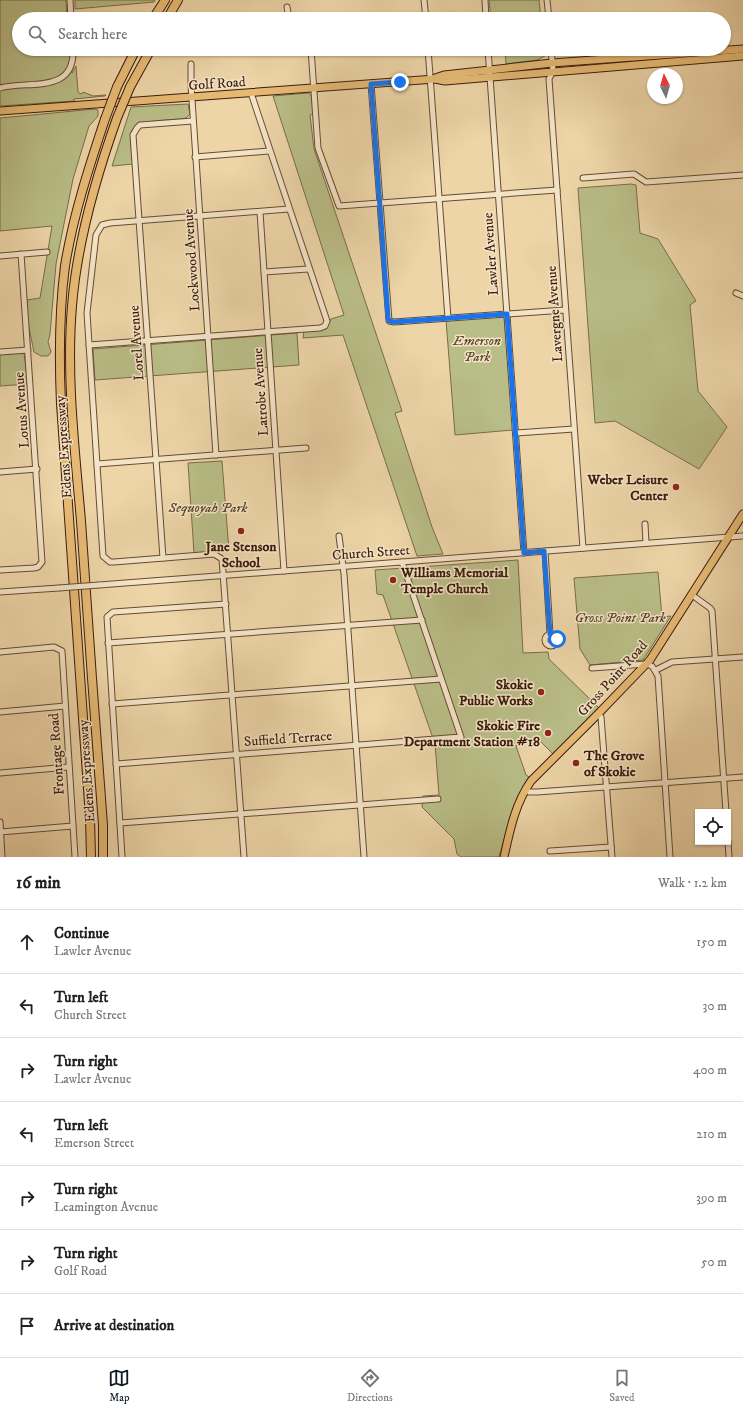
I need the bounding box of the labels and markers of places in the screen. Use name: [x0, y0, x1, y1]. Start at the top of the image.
place label: Weber Leisure Center: [587, 471, 669, 505]
marker: Weber Leisure Center: [671, 482, 681, 492]
marker: Jane Stenson School: [236, 526, 246, 536]
place label: Jane Stenson School: [203, 538, 277, 572]
place label: Williams Memorial Temple Church: [400, 564, 509, 598]
marker: Williams Memorial Temple Church: [388, 575, 398, 585]
place label: Skokie Public Works: [459, 676, 533, 710]
marker: Skokie Public Works: [536, 687, 546, 697]
place label: Skokie Fire Department Station #18: [404, 717, 540, 751]
marker: Skokie Fire Department Station #18: [543, 728, 553, 738]
place label: The Grove of Skokie: [583, 747, 645, 781]
marker: The Grove of Skokie: [571, 758, 581, 768]

